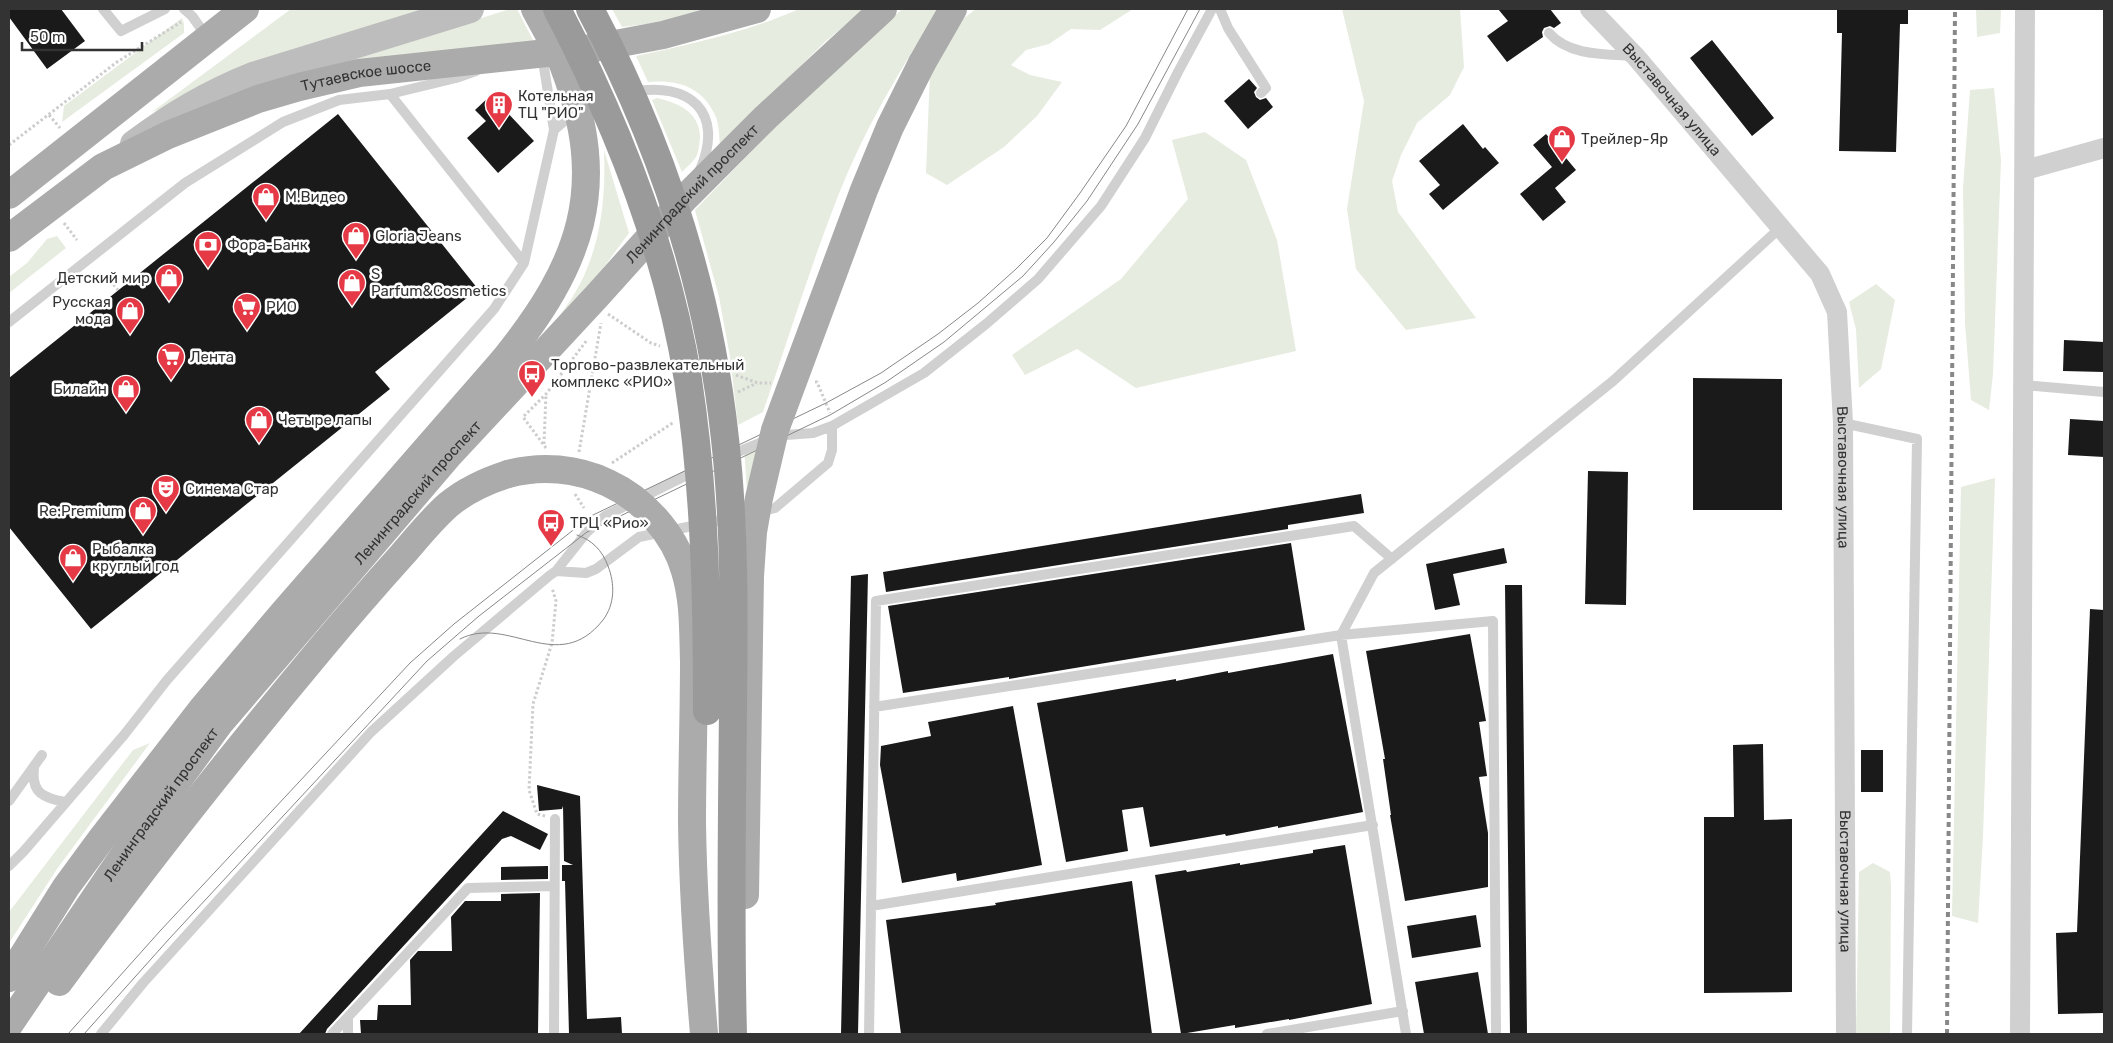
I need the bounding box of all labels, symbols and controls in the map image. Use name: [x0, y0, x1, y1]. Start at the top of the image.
scale bar: [22, 20, 142, 52]
text: 50 m: [30, 28, 65, 46]
street label: Выставочная улица: [1619, 39, 1725, 160]
street label: Тутаевское шоссе: [299, 56, 432, 95]
place label: Котельная ТЦ "РИО": [518, 87, 594, 122]
building icon: Котельная ТЦ "РИО": [484, 90, 514, 129]
street label: Ленинградский проспект: [622, 120, 763, 267]
shop icon: Трейлер-Яр: [1547, 124, 1577, 163]
place label: Трейлер-Яр: [1581, 130, 1668, 148]
shop icon: М.Видео: [251, 182, 281, 221]
place label: М.Видео: [285, 188, 346, 206]
shop icon: Gloria Jeans: [341, 221, 371, 260]
place label: Gloria Jeans: [375, 227, 462, 245]
bank icon: Фора-Банк: [193, 230, 223, 269]
place label: Фора-Банк: [227, 236, 308, 254]
shop icon: Детский мир: [154, 263, 184, 302]
place label: S Parfum&Cosmetics: [371, 265, 507, 300]
shop icon: S Parfum&Cosmetics: [337, 268, 367, 307]
place label: Детский мир: [57, 269, 150, 287]
supermarket icon: РИО: [232, 292, 262, 331]
place label: Русская мода: [52, 293, 111, 328]
shop icon: Русская мода: [115, 296, 145, 335]
place label: РИО: [266, 298, 297, 316]
supermarket icon: Лента: [156, 342, 186, 381]
place label: Лента: [190, 348, 234, 366]
place label: Торгово-развлекательный комплекс «РИО»: [551, 356, 744, 391]
bus stop icon: Торгово-развлекательный комплекс «РИО»: [517, 359, 547, 398]
shop icon: Билайн: [111, 374, 141, 413]
place label: Билайн: [53, 380, 107, 398]
shop icon: Четыре лапы: [244, 405, 274, 444]
street label: Выставочная улица: [1833, 405, 1853, 549]
place label: Четыре лапы: [278, 411, 372, 429]
street label: Ленинградский проспект: [350, 417, 485, 568]
theatre icon: Синема Стар: [151, 474, 181, 513]
place label: Синема Стар: [185, 480, 279, 498]
shop icon: Re:Premium: [128, 496, 158, 535]
place label: Re:Premium: [39, 502, 124, 520]
bus stop icon: ТРЦ «Рио»: [536, 508, 566, 547]
place label: ТРЦ «Рио»: [570, 514, 649, 532]
place label: Рыбалка круглый год: [92, 540, 179, 575]
shop icon: Рыбалка круглый год: [58, 543, 88, 582]
street label: Ленинградский проспект: [100, 724, 223, 885]
street label: Выставочная улица: [1836, 810, 1855, 953]

